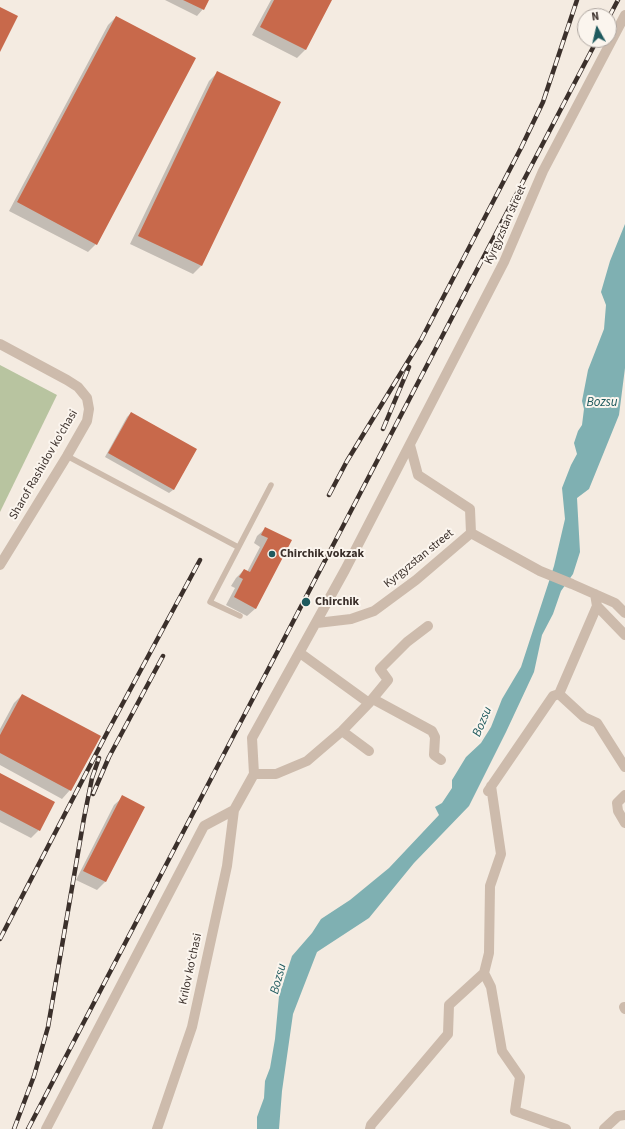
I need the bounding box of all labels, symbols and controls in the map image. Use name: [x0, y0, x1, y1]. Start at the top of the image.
north arrow: [577, 8, 617, 48]
text: N: [591, 9, 600, 25]
street label: Kyrgyzstan street: [482, 183, 530, 267]
water label: Bozsu: [586, 395, 618, 411]
street label: Sharof Rashidov ko'chasi: [7, 408, 81, 522]
street label: Kyrgyzstan street: [381, 527, 457, 591]
place label: Chirchik vokzak: [280, 547, 364, 561]
marker: Chirchik vokzak: [267, 549, 277, 559]
place label: Chirchik: [315, 595, 359, 609]
marker: Chirchik: [300, 596, 312, 608]
water label: Bozsu: [470, 705, 496, 739]
street label: Krilov ko‘chasi: [176, 932, 206, 1006]
water label: Bozsu: [267, 962, 291, 996]

